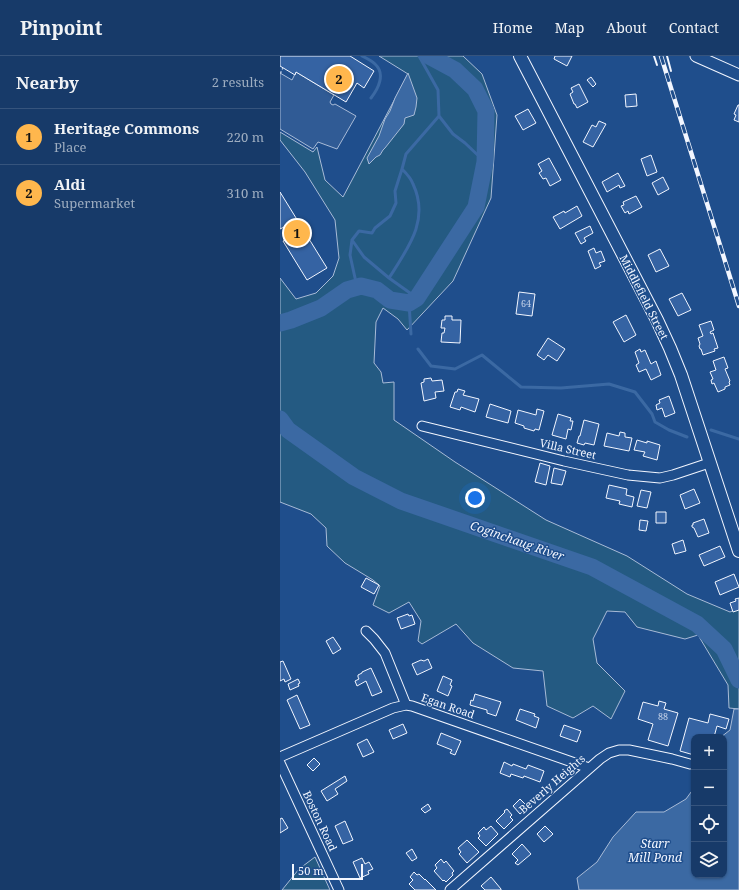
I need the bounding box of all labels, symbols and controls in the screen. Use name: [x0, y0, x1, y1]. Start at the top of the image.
text: Pinpoint: [20, 15, 102, 41]
text: Home: [493, 18, 533, 37]
text: Map: [555, 18, 584, 37]
text: About: [606, 18, 647, 37]
text: Contact: [669, 18, 719, 37]
pin: 2: [326, 64, 352, 94]
text: Nearby: [16, 71, 79, 94]
text: 2 results: [212, 73, 264, 91]
text: Heritage Commons: [54, 118, 199, 138]
text: 1: [25, 128, 33, 146]
text: 220 m: [227, 128, 264, 146]
text: Place: [54, 138, 87, 156]
text: Aldi: [54, 174, 86, 194]
text: 2: [25, 184, 33, 202]
text: 310 m: [227, 184, 264, 202]
text: Supermarket: [54, 194, 135, 212]
pin: 1: [284, 218, 310, 248]
street label: Middlefield Street: [617, 252, 672, 342]
house number: 64: [521, 297, 531, 310]
street label: Villa Street: [538, 435, 598, 462]
your location: [465, 488, 485, 508]
water label: Coginchaug River: [468, 516, 567, 565]
street label: Egan Road: [420, 689, 477, 722]
house number: 88: [658, 710, 668, 723]
map controls: [691, 734, 727, 878]
button: +: [691, 734, 727, 770]
street label: Beverly Heights: [515, 751, 588, 816]
button: −: [691, 770, 727, 806]
street label: Boston Road: [300, 788, 341, 854]
button: locate: [691, 806, 727, 842]
water label: Starr Mill Pond: [627, 835, 682, 866]
button: layers: [691, 842, 727, 878]
scale bar: [292, 862, 363, 881]
text: 50 m: [298, 863, 324, 878]

